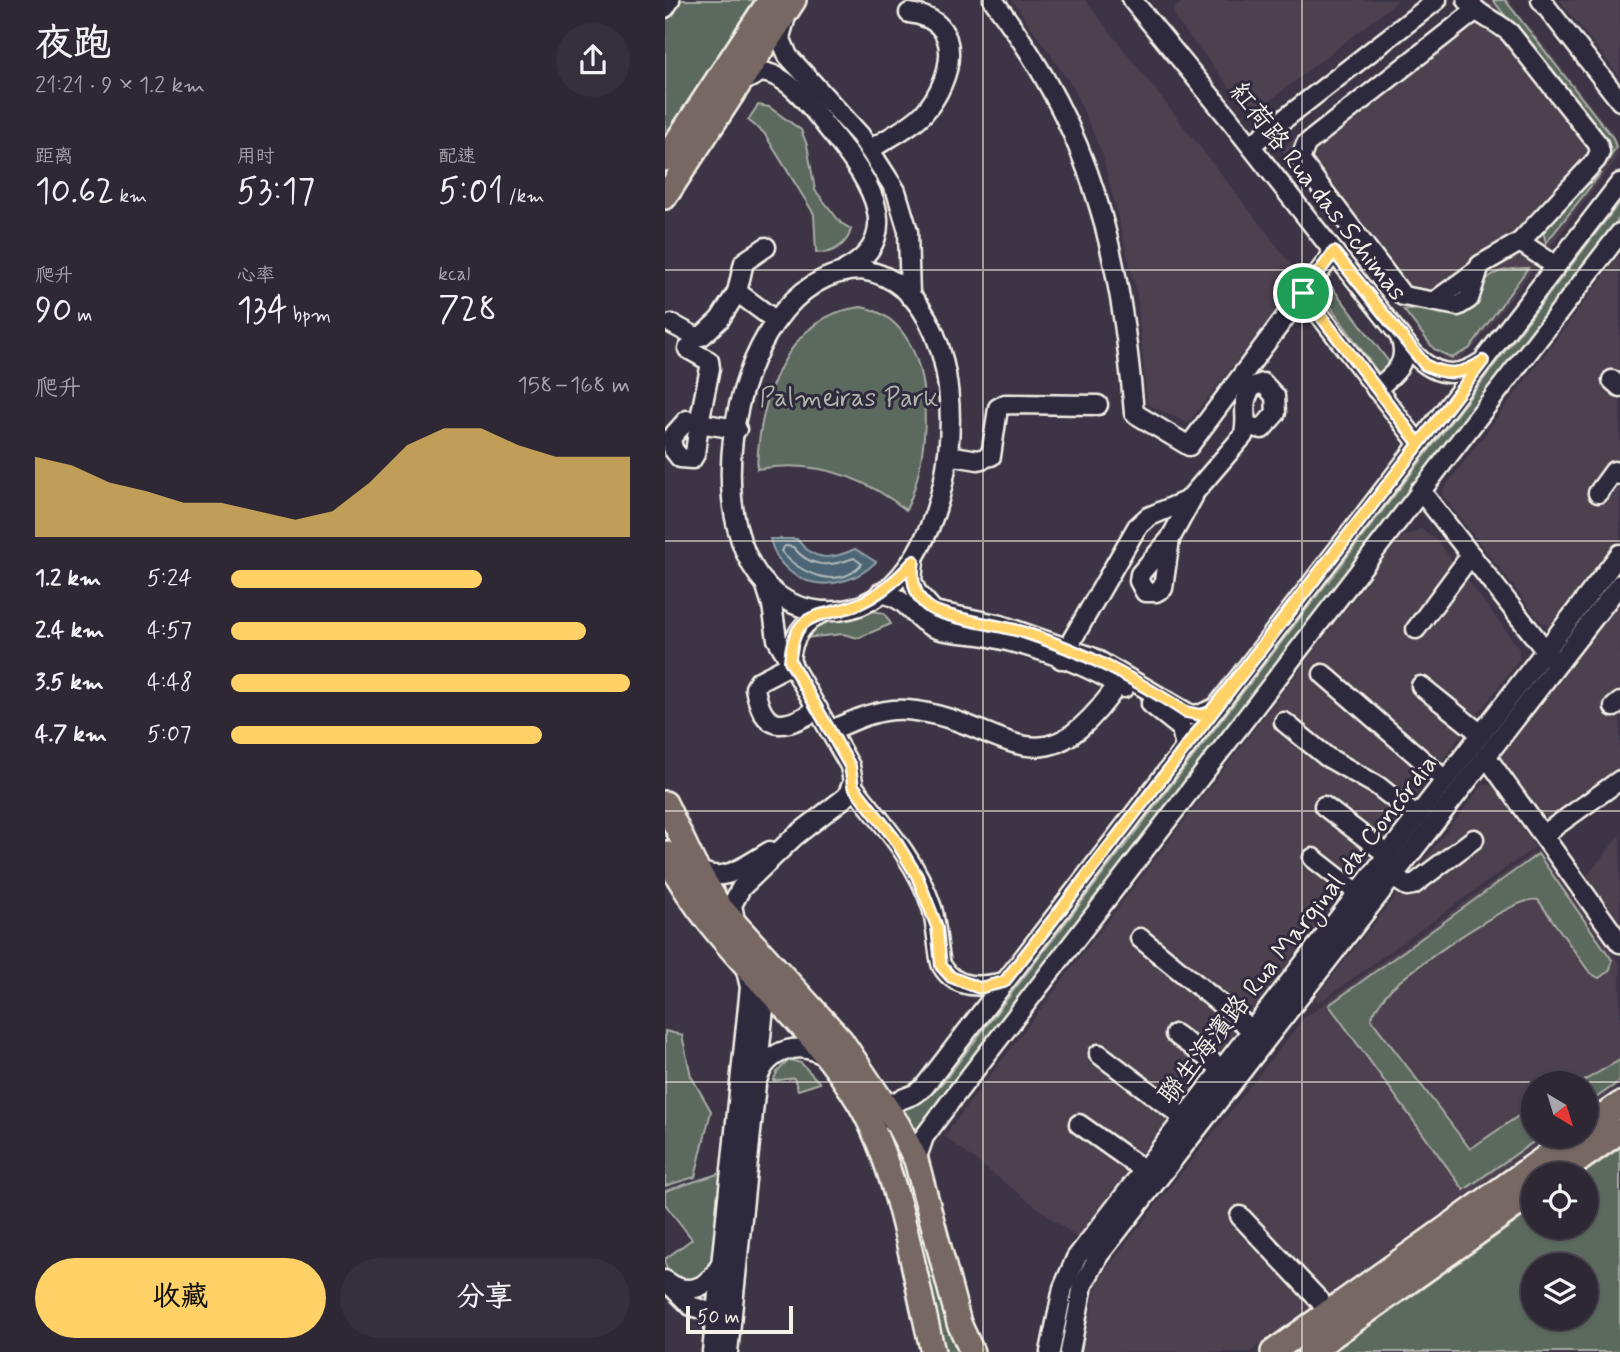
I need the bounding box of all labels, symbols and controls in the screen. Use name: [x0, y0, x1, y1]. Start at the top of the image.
text: 夜跑: [35, 20, 111, 69]
button: share: [556, 23, 630, 97]
text: 21:21 · 9 × 1.2 km: [35, 71, 205, 101]
street label: 紅荷路 Rua das Schimas: [1221, 76, 1414, 309]
text: 距离: [35, 144, 73, 169]
text: 用时: [237, 144, 275, 169]
text: 配速: [438, 144, 476, 169]
text: 10.62: [35, 169, 114, 215]
text: 53:17: [237, 169, 315, 215]
text: 5:01: [438, 169, 503, 215]
text: km: [114, 184, 147, 209]
text: /km: [503, 184, 544, 209]
text: kcal: [438, 262, 470, 287]
text: 爬升: [35, 263, 73, 288]
text: 心率: [237, 263, 275, 288]
pin: [1273, 263, 1333, 323]
icon: arrive: [1284, 274, 1322, 312]
text: 728: [438, 287, 497, 333]
text: 90: [35, 288, 72, 334]
text: 134: [237, 288, 288, 334]
text: m: [72, 303, 92, 328]
text: bpm: [288, 303, 331, 328]
text: 158–168 m: [517, 371, 630, 401]
text: 爬升: [35, 374, 81, 404]
park label: Palmeiras Park: [760, 382, 939, 416]
text: 1.2 km: [35, 564, 101, 594]
text: 5:24: [147, 564, 192, 594]
text: 2.4 km: [35, 616, 104, 646]
text: 4:57: [147, 616, 192, 646]
text: 3.5 km: [35, 668, 104, 698]
text: 4:48: [147, 668, 193, 698]
text: 4.7 km: [35, 720, 107, 750]
text: 5:07: [147, 720, 191, 750]
street label: 聯生海濱路 Rua Marginal da Concórdia: [1151, 749, 1447, 1113]
north arrow: [1521, 1071, 1598, 1148]
map controls: [1521, 1071, 1598, 1330]
button: locate: [1521, 1162, 1598, 1239]
button: layers: [1521, 1253, 1598, 1330]
button: 收藏: [35, 1258, 326, 1338]
button: 分享: [340, 1258, 630, 1338]
scale bar: [686, 1303, 793, 1335]
text: 50 m: [697, 1305, 740, 1330]

